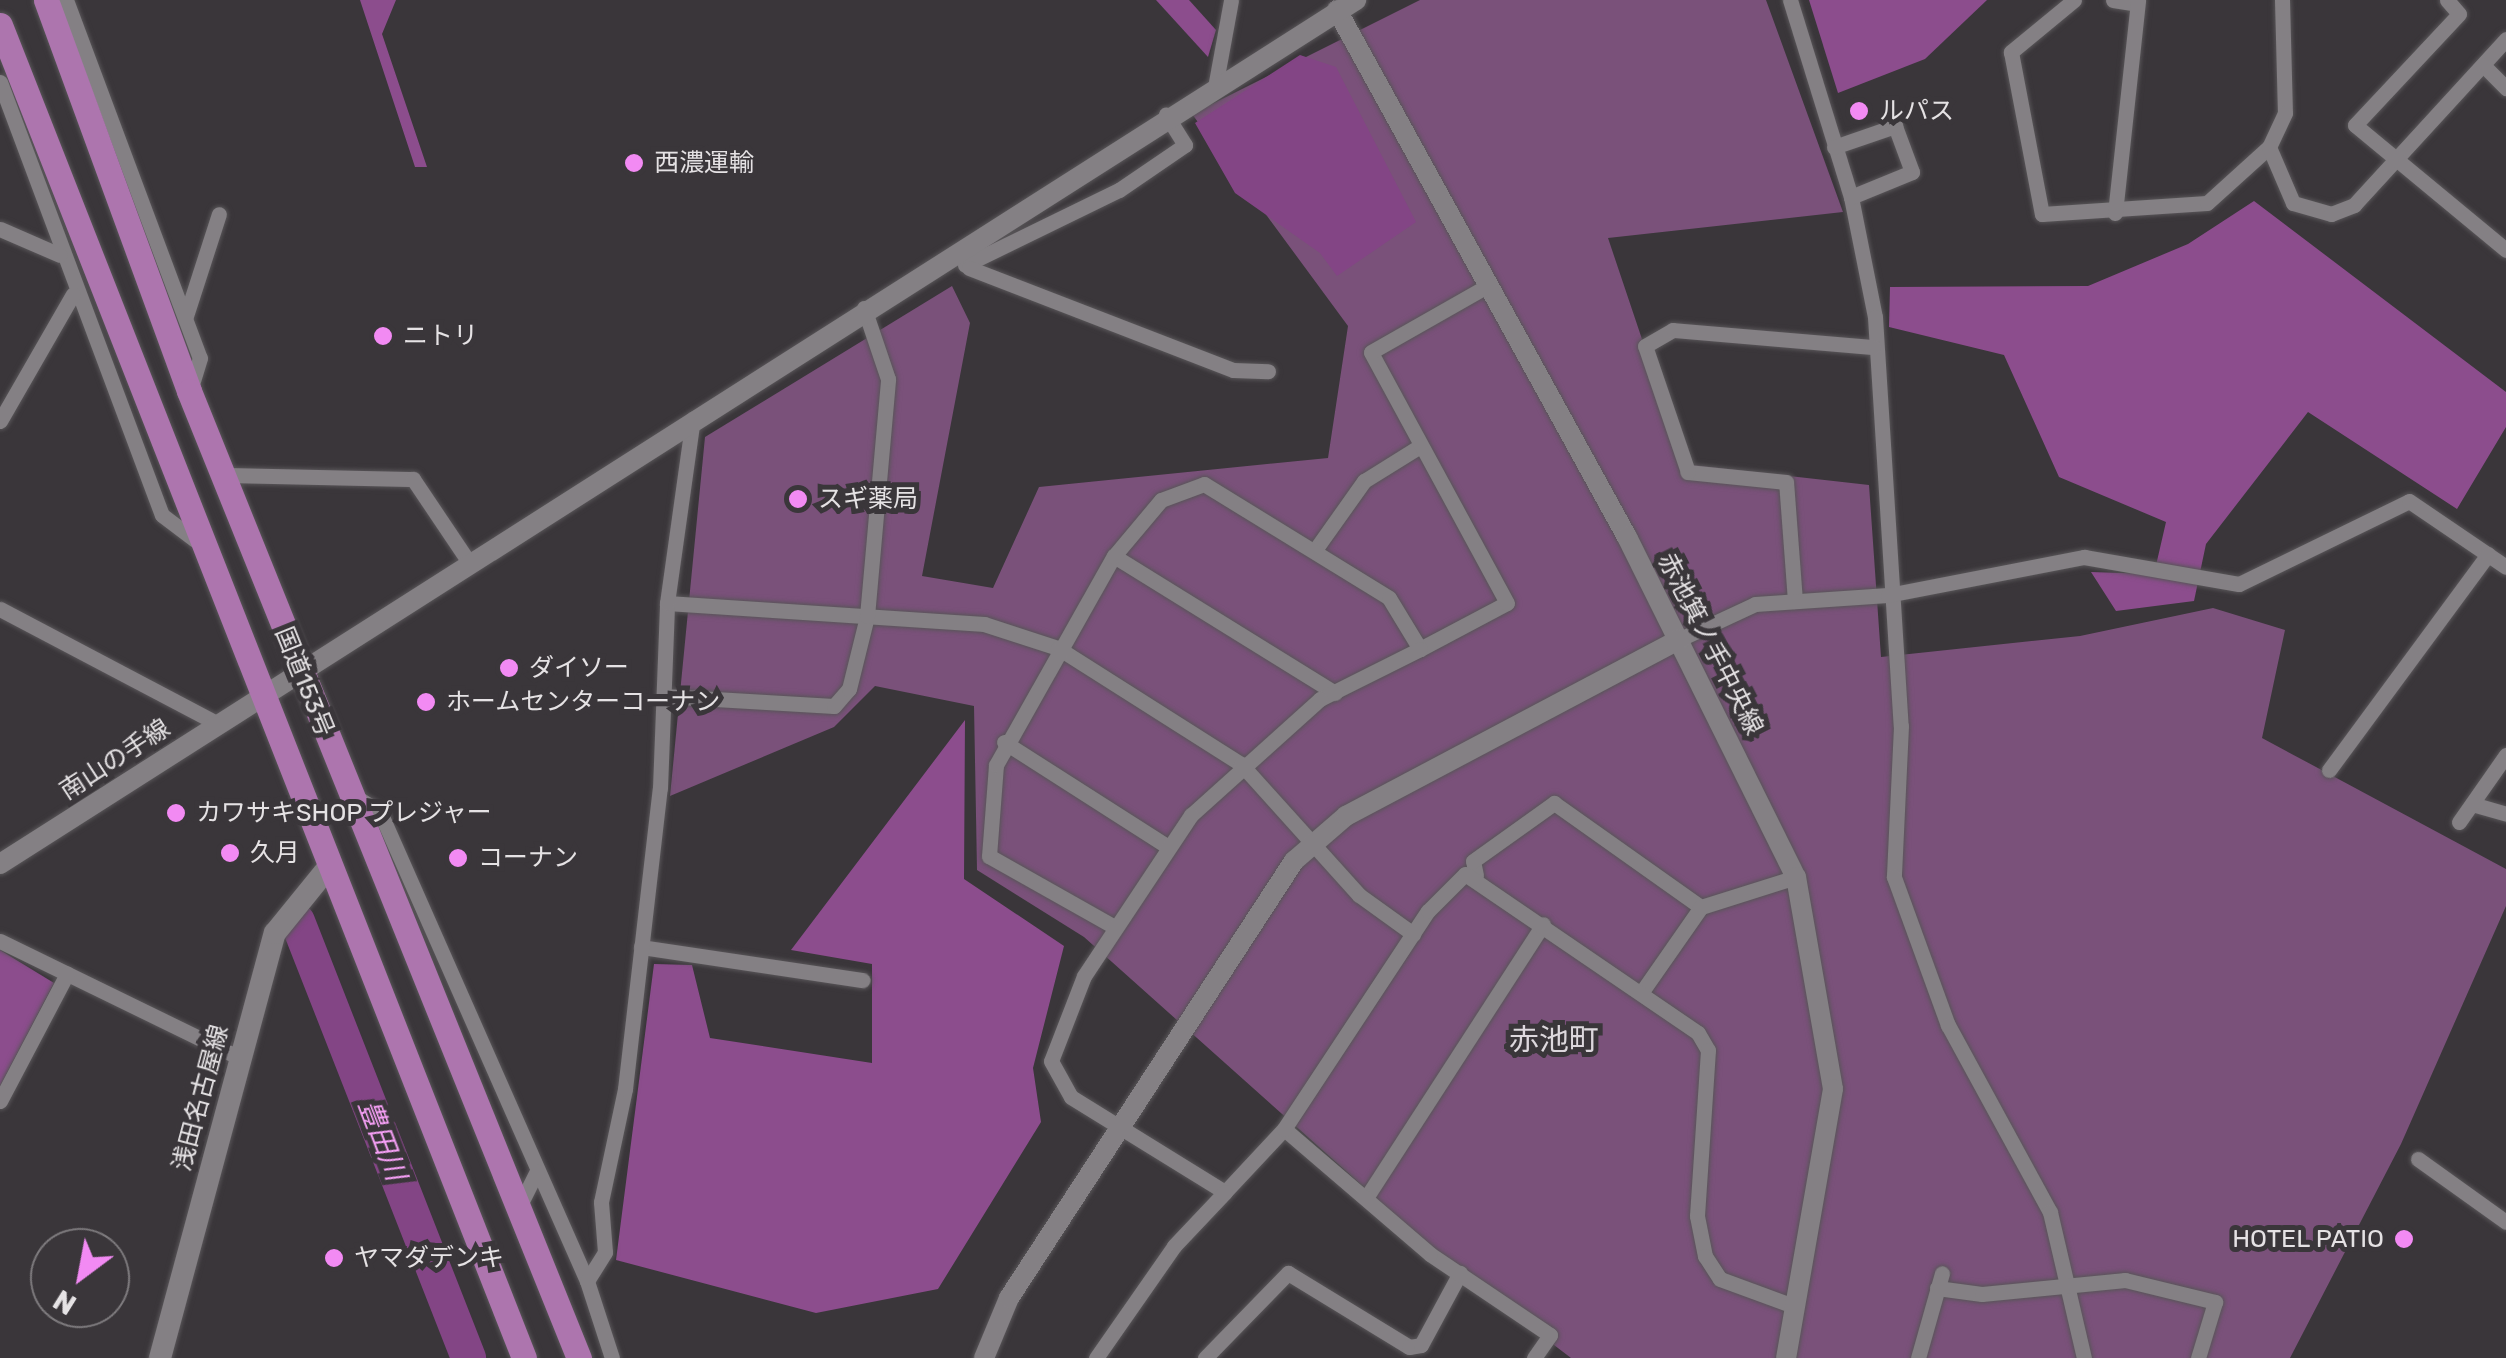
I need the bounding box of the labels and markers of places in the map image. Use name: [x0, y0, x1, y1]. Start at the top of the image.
place label: ルパス: [1879, 96, 1954, 126]
marker: ルパス: [1848, 100, 1870, 122]
place label: 西濃運輸: [654, 148, 754, 178]
marker: 西濃運輸: [623, 152, 645, 174]
place label: ニトリ: [403, 321, 478, 351]
marker: ニトリ: [372, 325, 394, 347]
place label: スギ薬局: [818, 484, 918, 514]
marker: スギ薬局: [787, 488, 809, 510]
place label: ダイソー: [529, 653, 629, 683]
marker: ダイソー: [498, 657, 520, 679]
place label: ホームセンターコーナン: [446, 687, 721, 717]
marker: ホームセンターコーナン: [415, 691, 437, 713]
place label: カワサキSHOP プレジャー: [196, 798, 493, 828]
marker: カワサキSHOP プレジャー: [165, 802, 187, 824]
place label: 久月: [250, 838, 300, 868]
marker: 久月: [219, 842, 241, 864]
place label: コーナン: [478, 843, 578, 873]
marker: コーナン: [447, 847, 469, 869]
place label: HOTEL PATIO: [2232, 1224, 2384, 1254]
marker: HOTEL PATIO: [2393, 1228, 2415, 1250]
place label: ヤマダデンキ: [354, 1243, 504, 1273]
marker: ヤマダデンキ: [323, 1247, 345, 1269]

